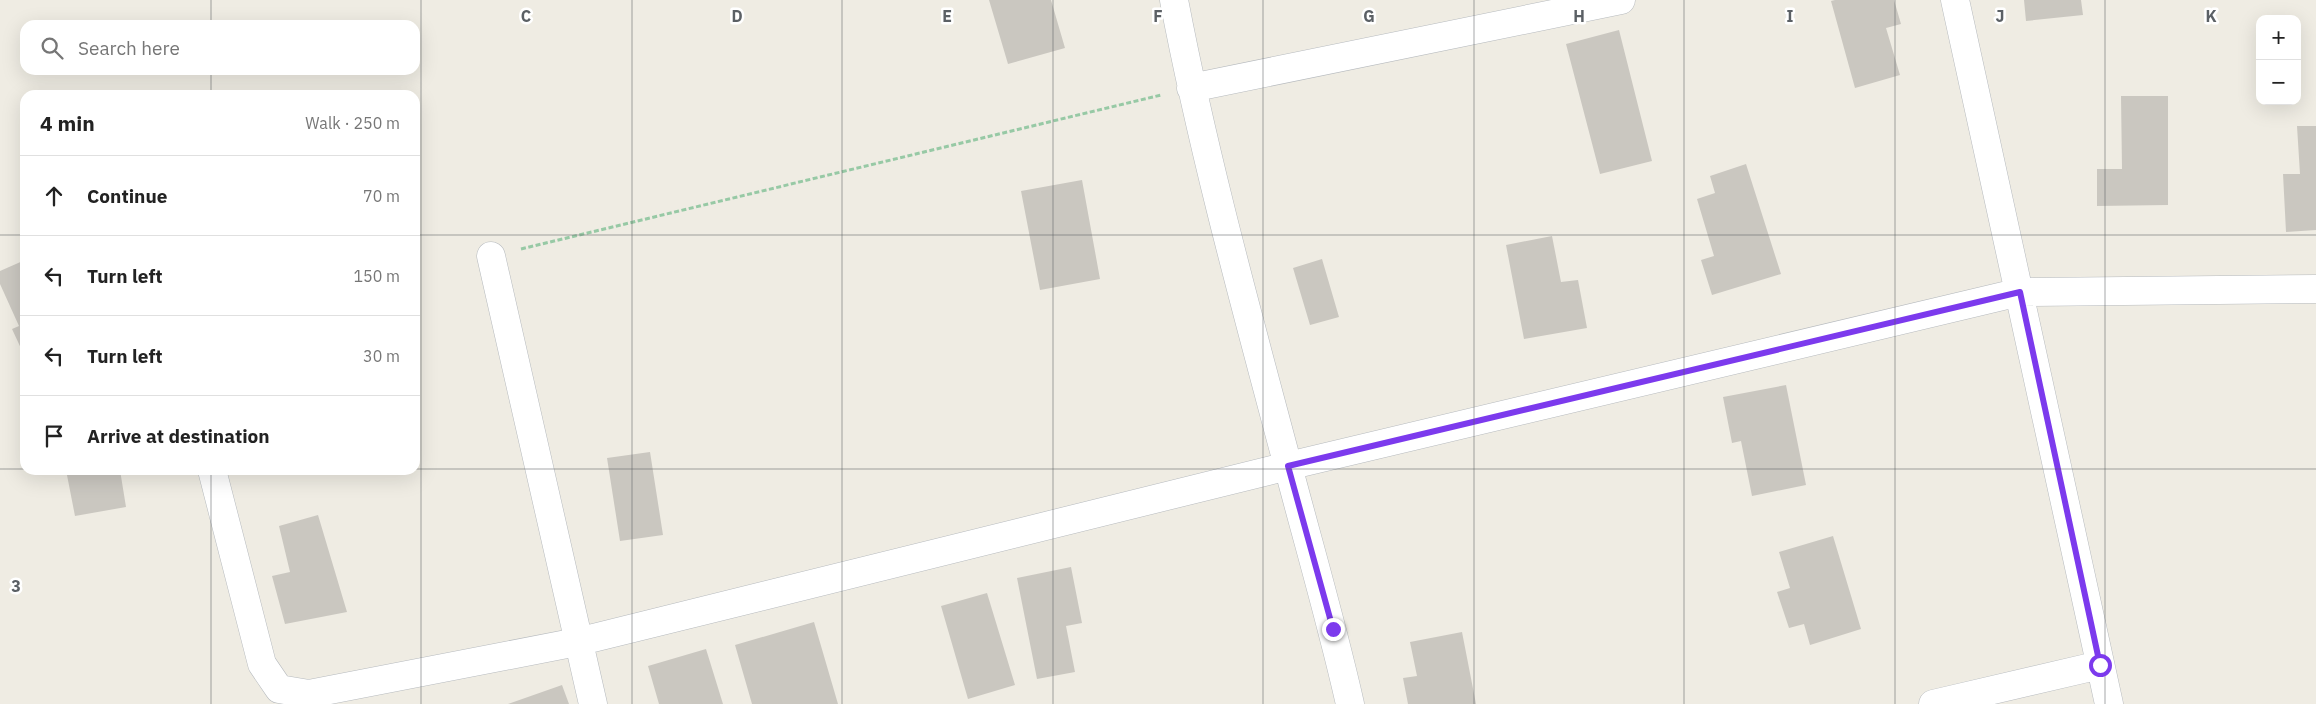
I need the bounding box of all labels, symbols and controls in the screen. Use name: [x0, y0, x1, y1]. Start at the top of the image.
text: C: [521, 6, 531, 26]
text: D: [731, 6, 743, 26]
text: E: [942, 6, 952, 26]
text: F: [1153, 6, 1163, 26]
text: G: [1363, 6, 1375, 26]
text: H: [1573, 6, 1585, 26]
text: I: [1787, 6, 1794, 26]
text: J: [1996, 6, 2004, 26]
text: K: [2205, 6, 2217, 26]
map controls: [2256, 15, 2301, 105]
button: +: [2256, 15, 2301, 60]
search box: [20, 20, 420, 75]
icon: search: [38, 34, 66, 62]
text: Search here: [78, 36, 180, 60]
button: −: [2256, 60, 2301, 105]
text: 4 min: [40, 109, 95, 137]
text: Walk · 250 m: [305, 113, 400, 133]
icon: ahead: [40, 182, 68, 210]
text: Continue: [87, 184, 167, 208]
text: 70 m: [363, 186, 400, 206]
icon: left: [40, 262, 68, 290]
text: Turn left: [87, 264, 163, 288]
text: 150 m: [353, 266, 400, 286]
icon: left: [40, 342, 68, 370]
text: Turn left: [87, 344, 163, 368]
text: 30 m: [363, 346, 400, 366]
icon: arrive: [40, 422, 68, 450]
text: Arrive at destination: [87, 424, 270, 448]
text: 3: [11, 576, 21, 596]
route end: [1322, 618, 1345, 641]
route start: [2089, 654, 2112, 677]

